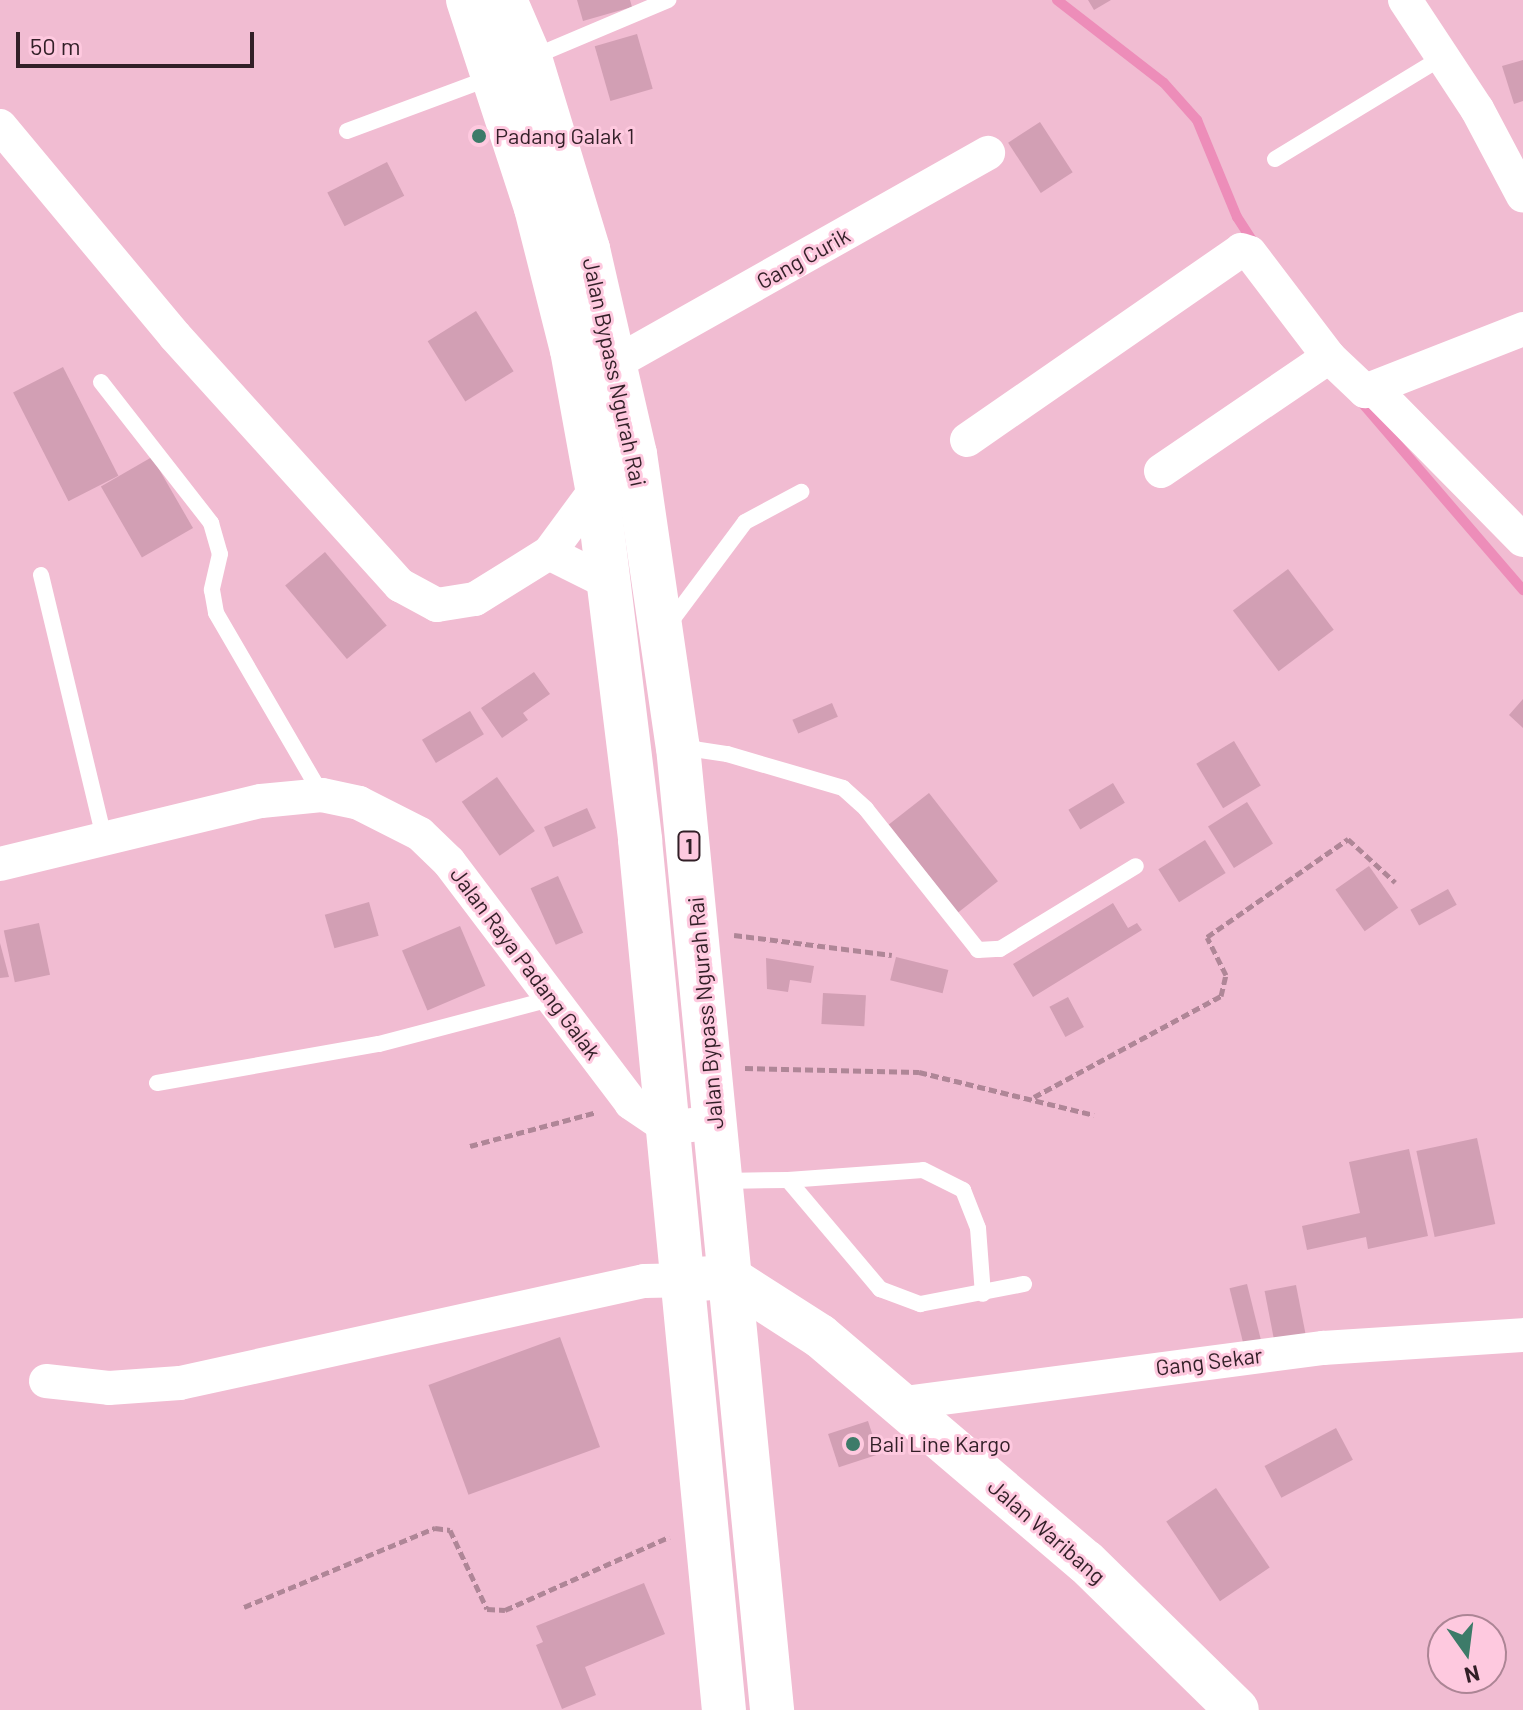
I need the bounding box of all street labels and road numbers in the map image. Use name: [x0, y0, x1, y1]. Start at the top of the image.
street label: Gang Curik: [752, 222, 854, 294]
street label: Jalan Bypass Ngurah Rai: [578, 255, 652, 489]
road number: 1: [677, 830, 701, 862]
street label: Jalan Raya Padang Galak: [445, 862, 607, 1064]
street label: Jalan Bypass Ngurah Rai: [682, 896, 728, 1130]
street label: Gang Sekar: [1154, 1341, 1264, 1381]
street label: Jalan Waribang: [983, 1473, 1111, 1589]

